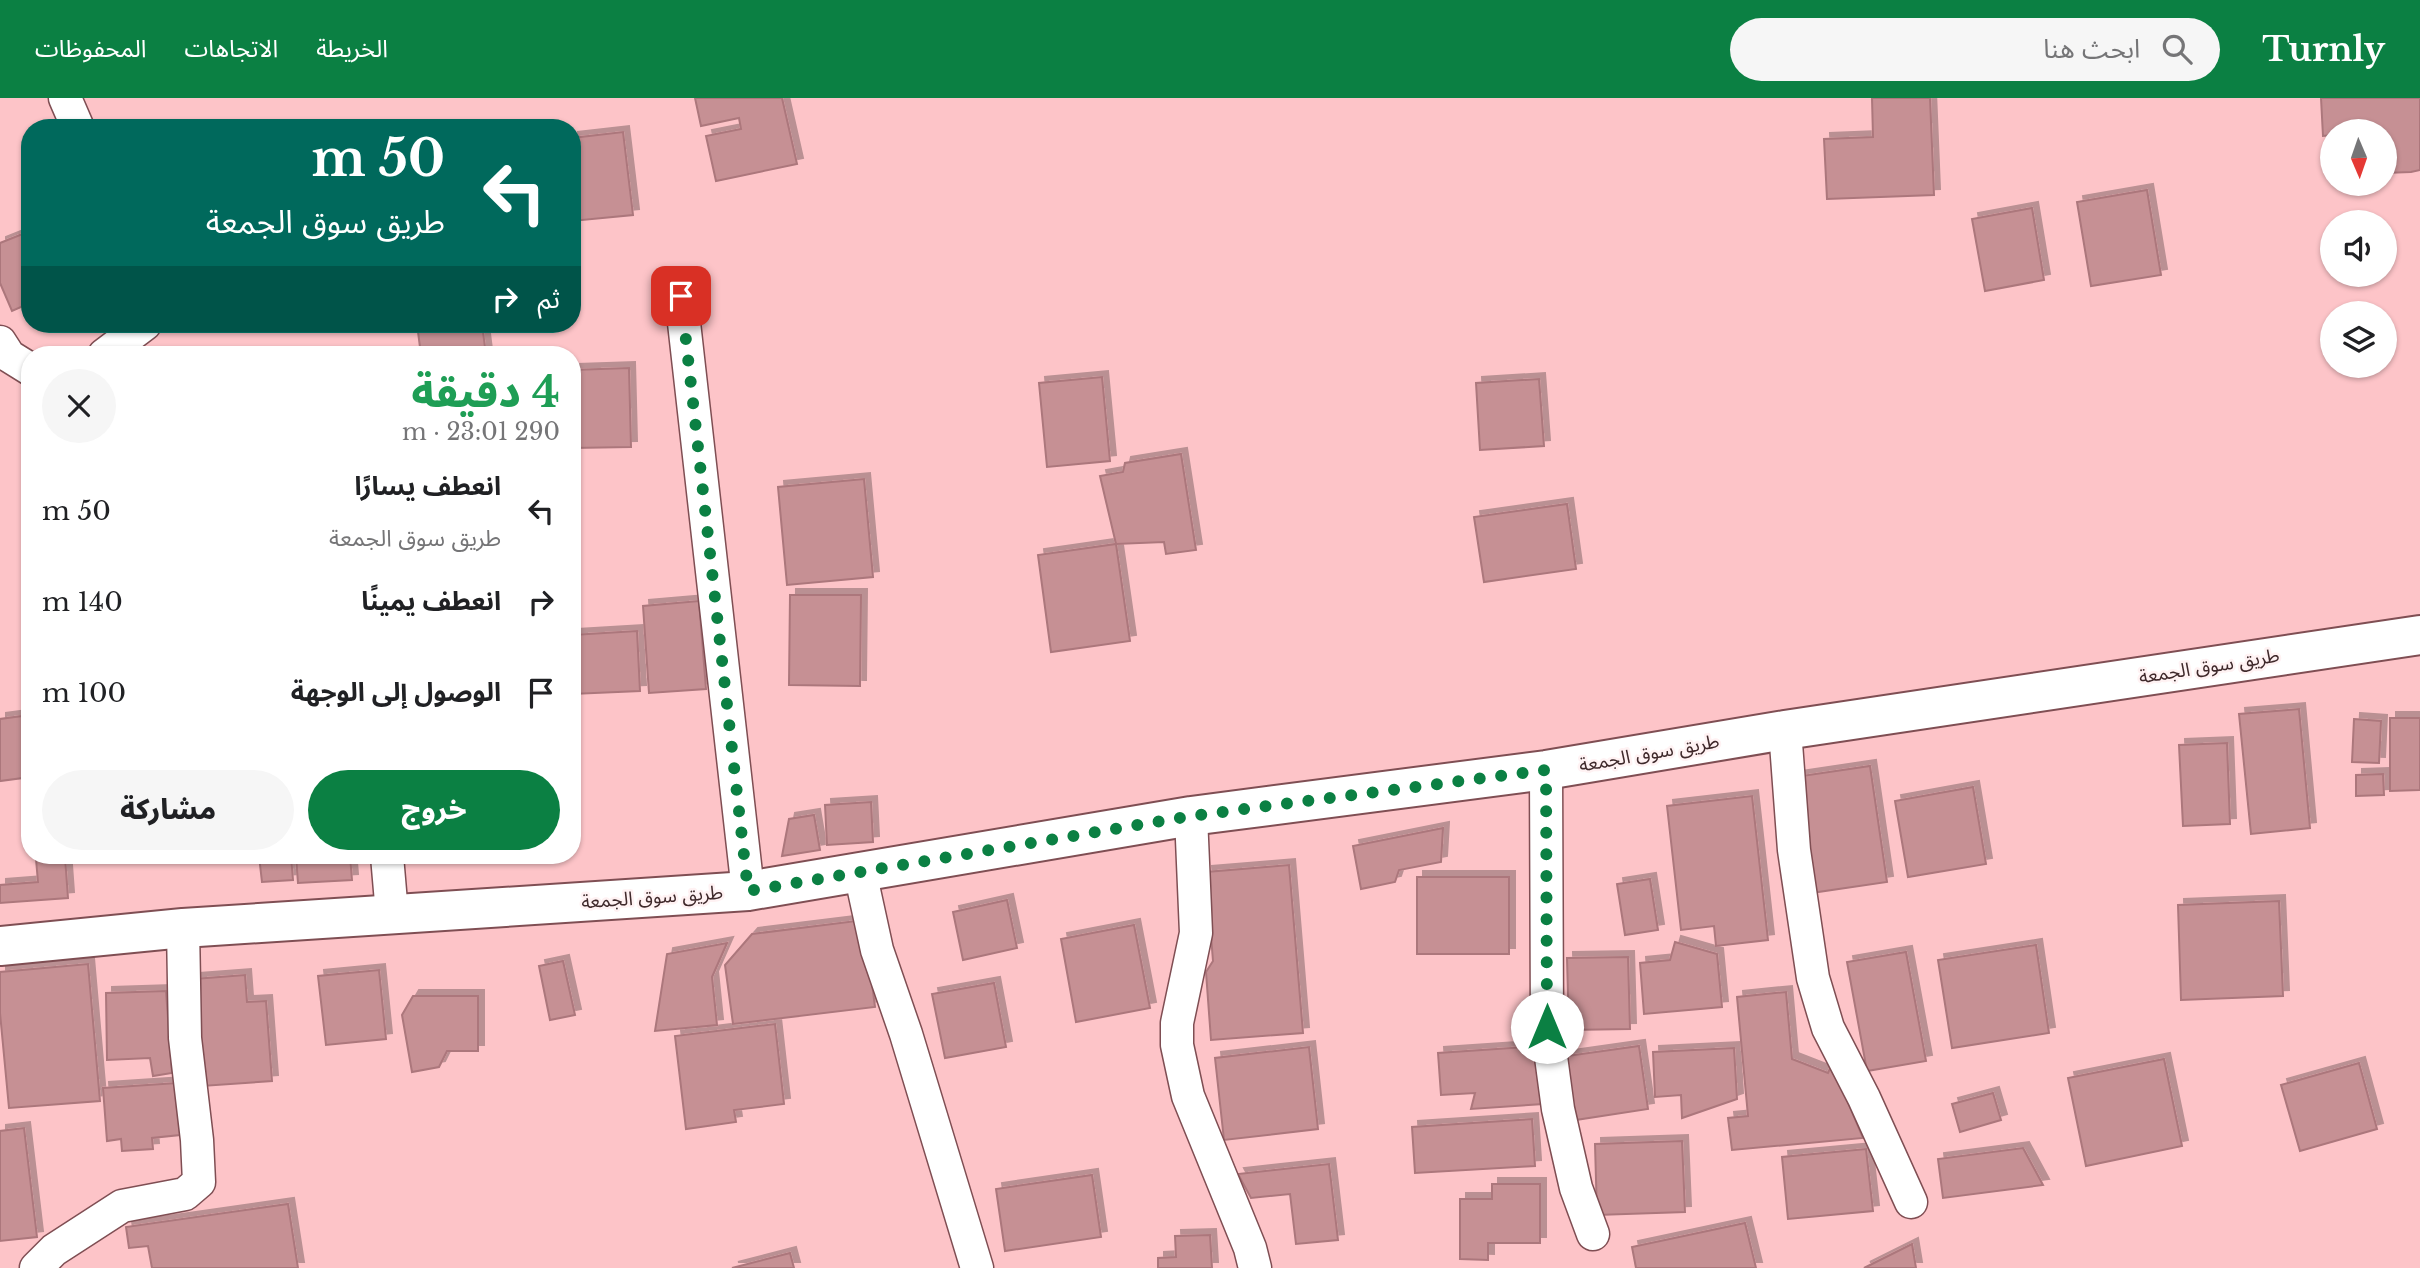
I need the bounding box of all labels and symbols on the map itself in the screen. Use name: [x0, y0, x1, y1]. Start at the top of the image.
north arrow: [2320, 119, 2398, 196]
pin: [651, 266, 711, 326]
street label: طريق سوق الجمعة: [2137, 644, 2281, 688]
street label: طريق سوق الجمعة: [1577, 729, 1721, 777]
street label: طريق سوق الجمعة: [580, 881, 724, 913]
position arrow: [1510, 990, 1584, 1064]

